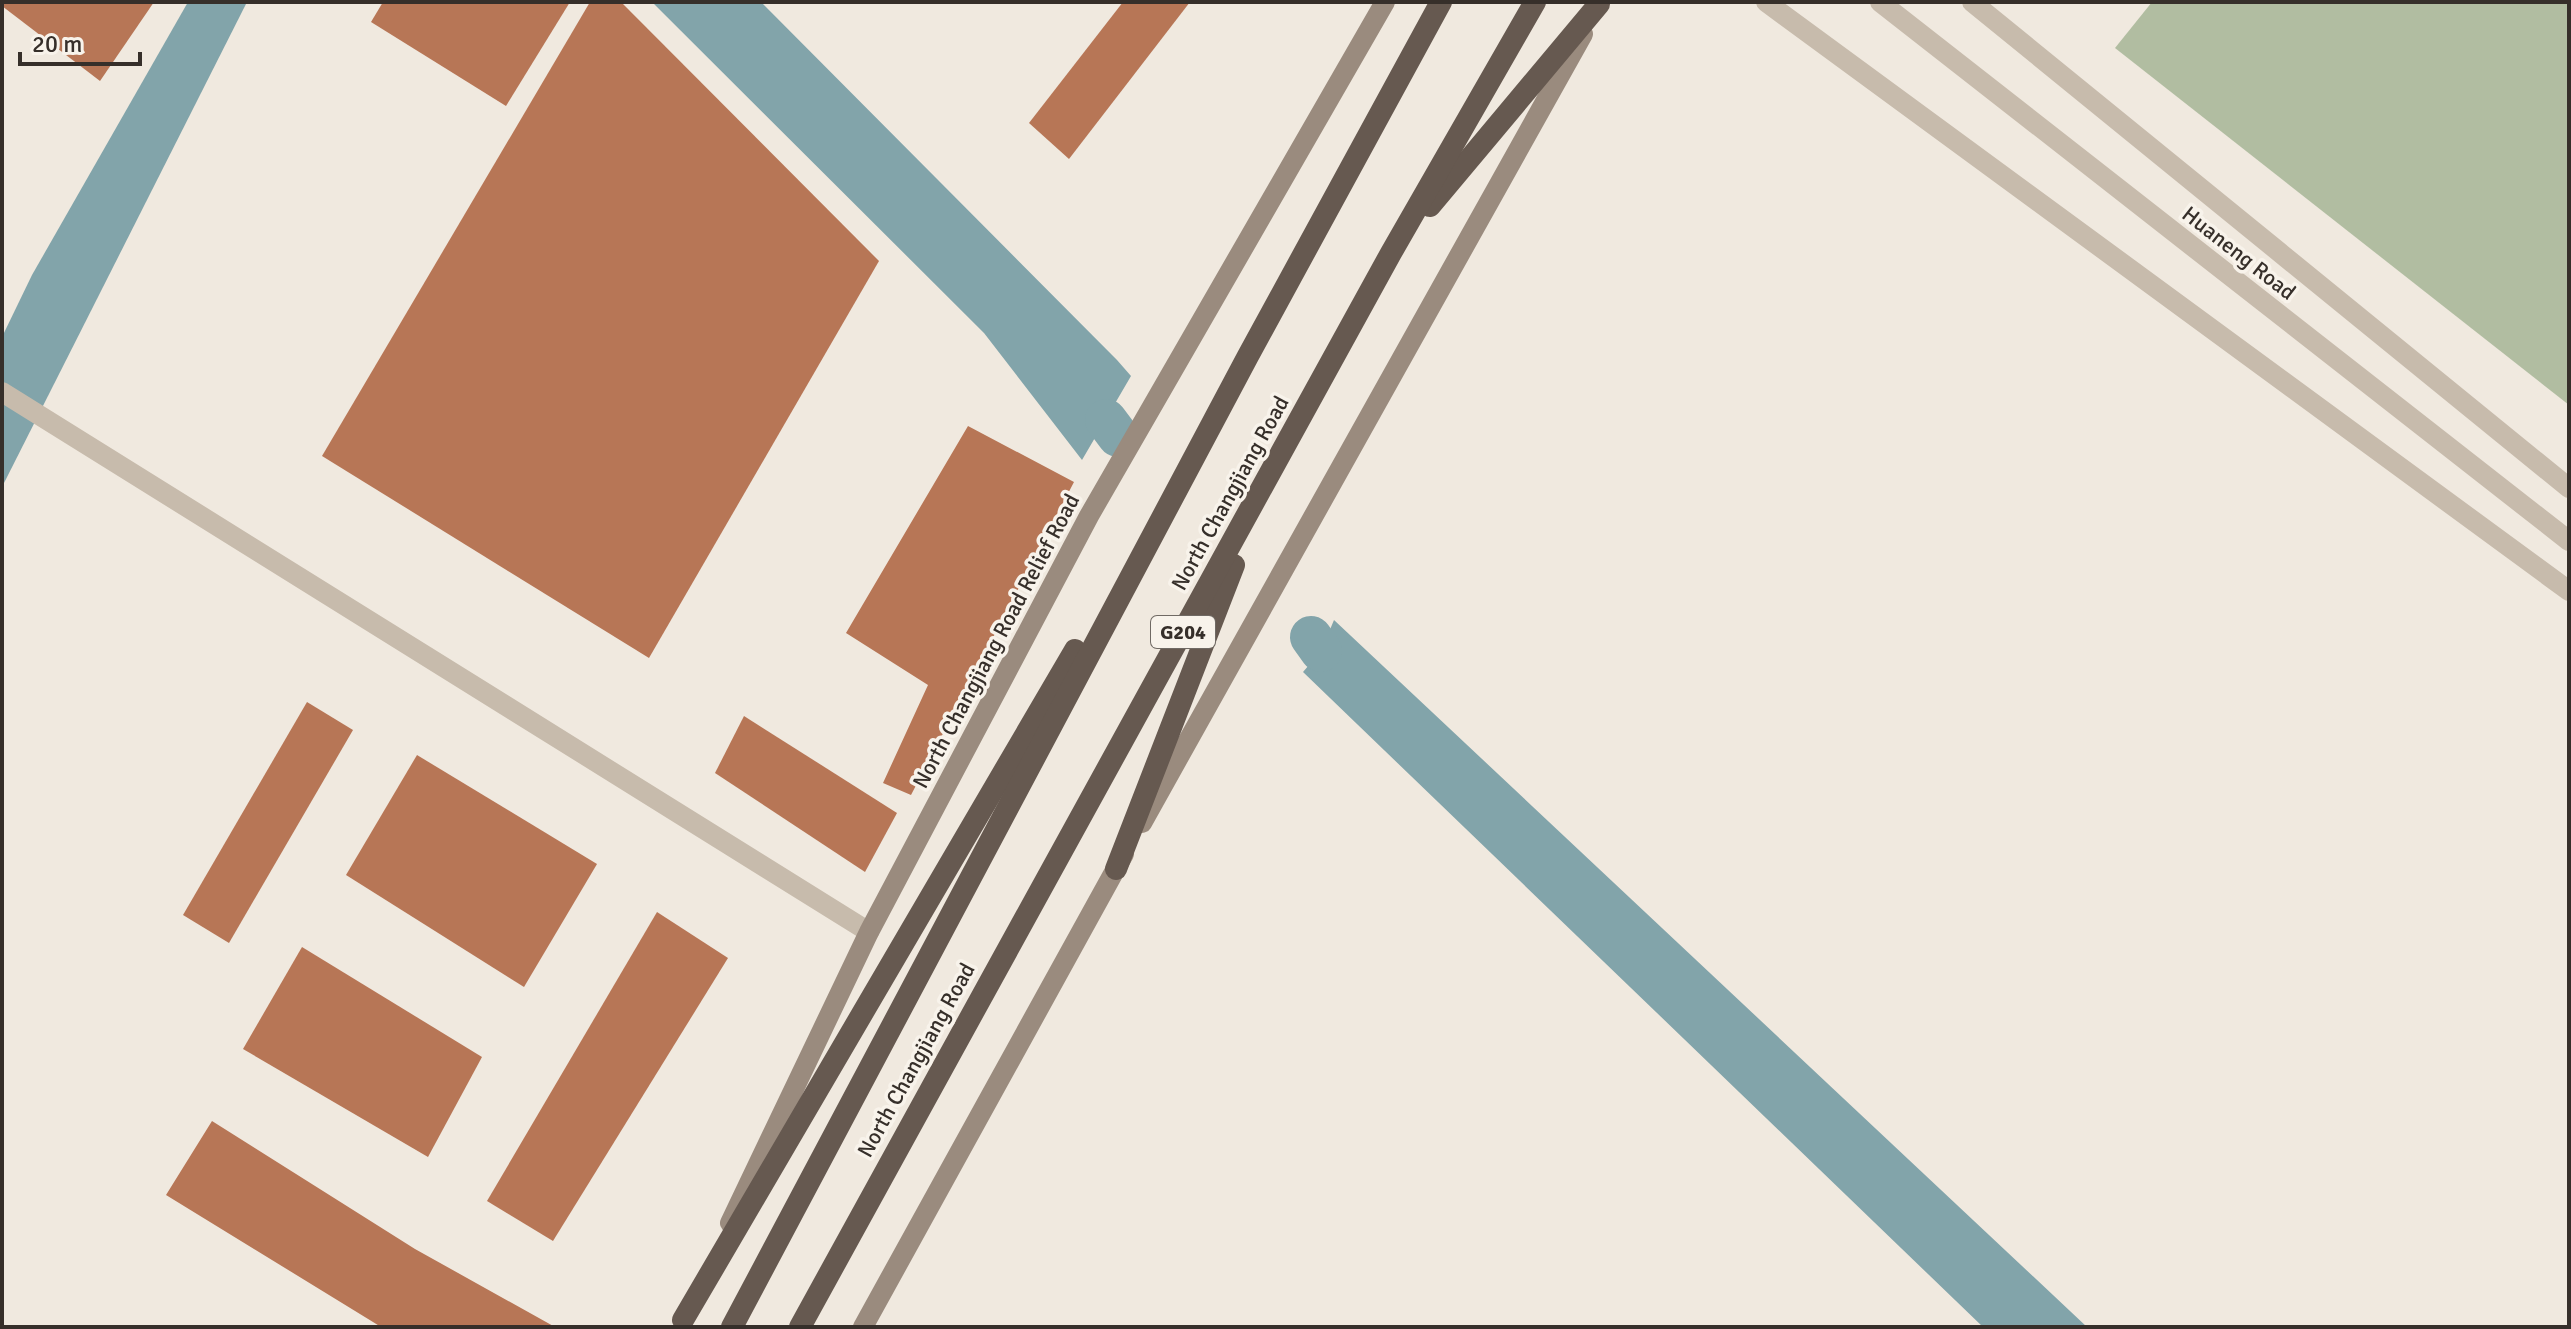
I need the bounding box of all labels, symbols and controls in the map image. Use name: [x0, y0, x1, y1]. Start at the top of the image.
scale bar: [20, 16, 140, 66]
text: 20 m: [32, 29, 82, 59]
street label: Huaneng Road: [2177, 200, 2301, 306]
street label: North Changjiang Road: [1165, 391, 1295, 595]
street label: North Changjiang Road Relief Road: [907, 489, 1085, 793]
road number: G204: [1151, 616, 1215, 648]
street label: North Changjiang Road: [851, 958, 981, 1162]

